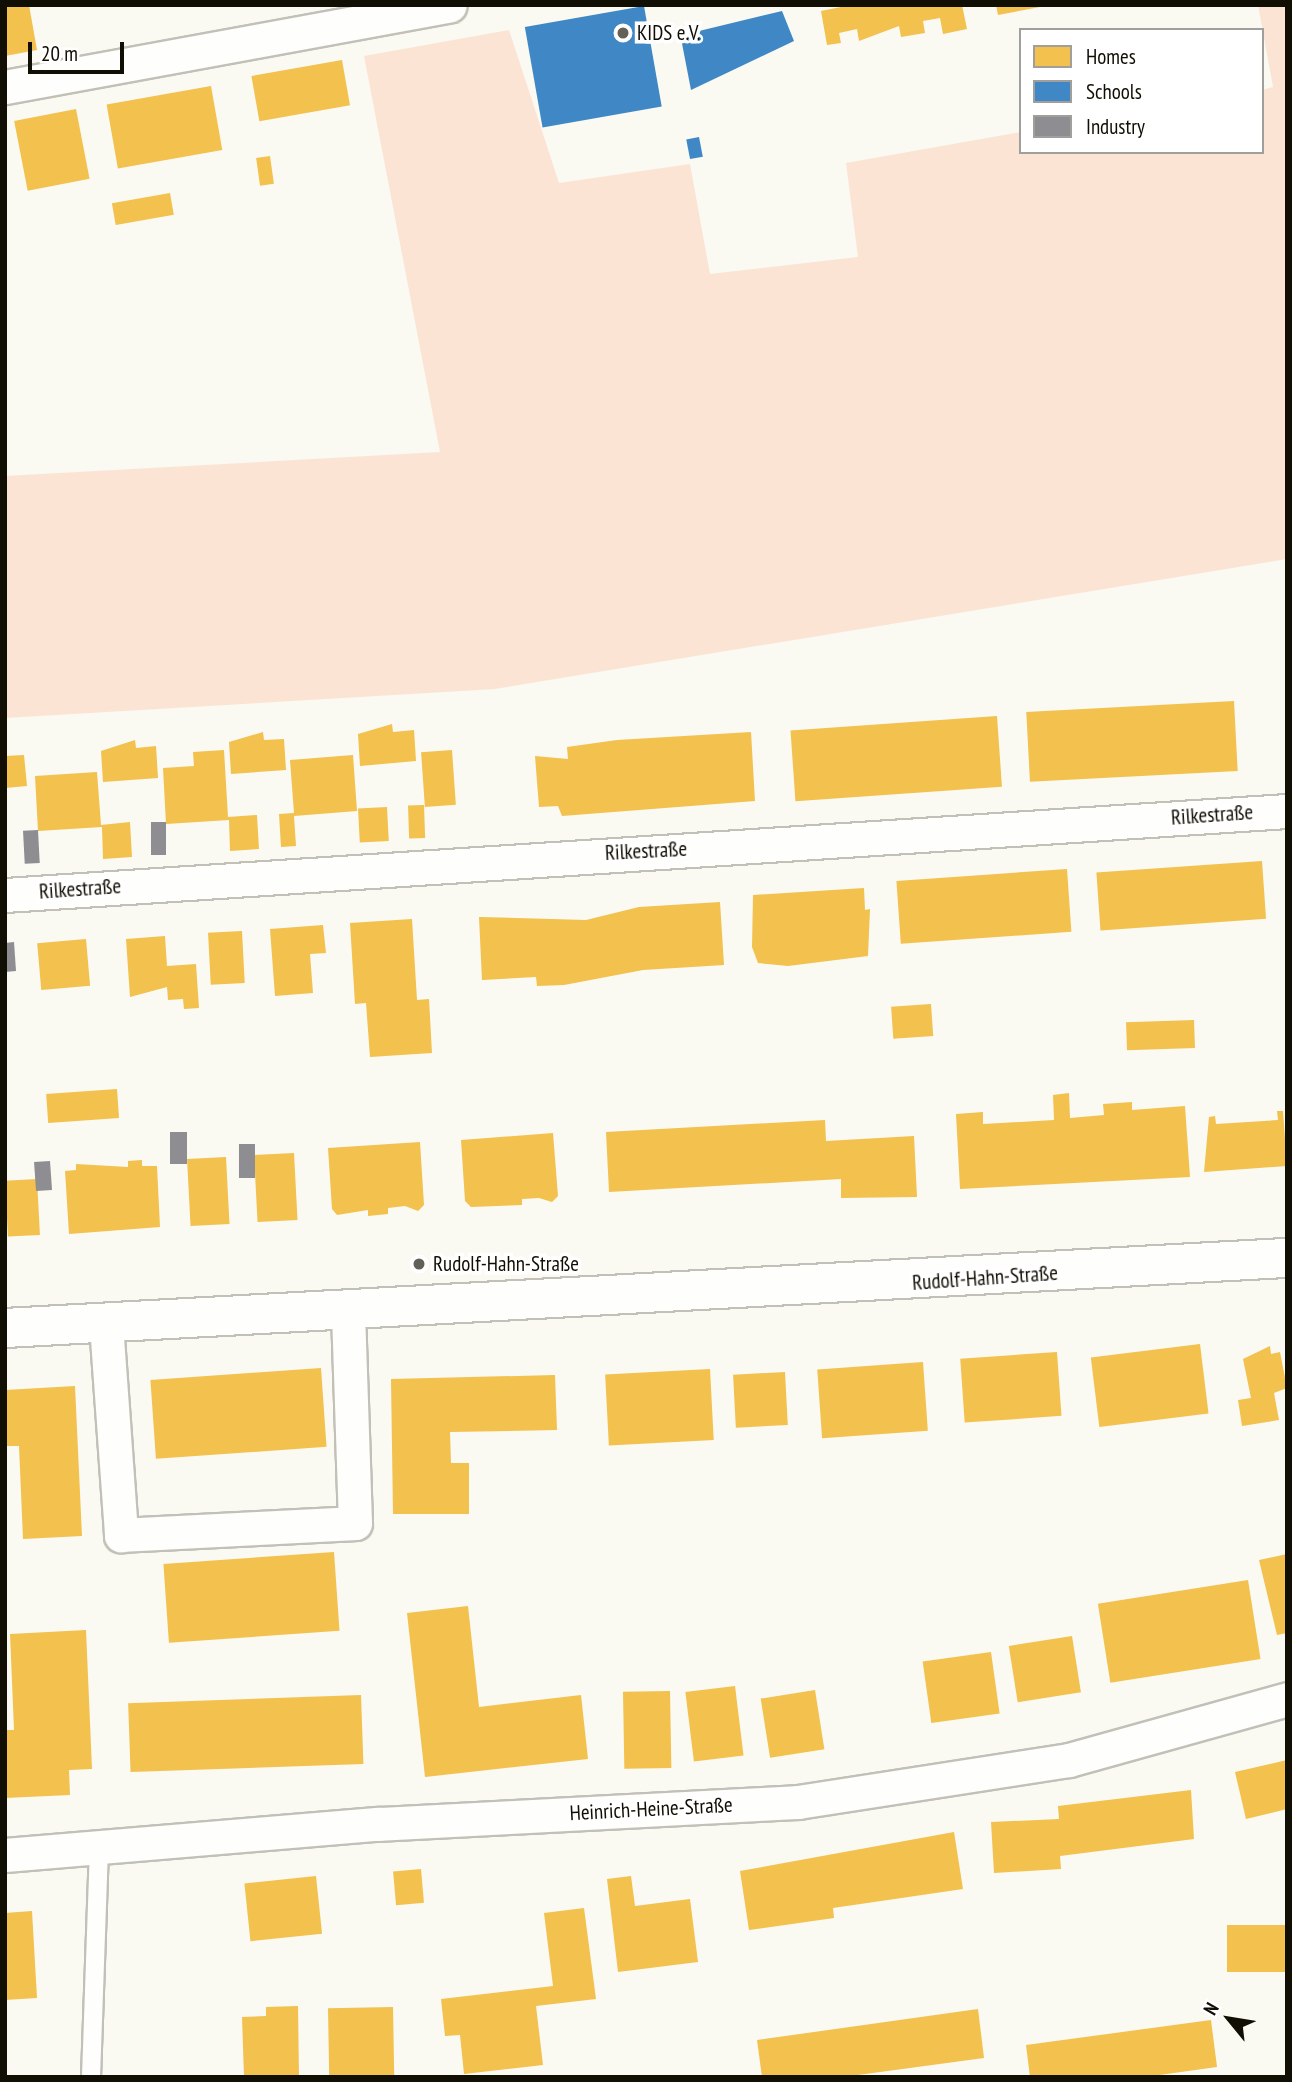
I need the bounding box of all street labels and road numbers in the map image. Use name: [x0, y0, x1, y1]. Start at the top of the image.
street label: Rilkestraße: [1170, 800, 1254, 830]
street label: Rilkestraße: [604, 836, 688, 866]
street label: Rilkestraße: [38, 874, 122, 904]
street label: Rudolf-Hahn-Straße: [911, 1260, 1059, 1296]
street label: Heinrich-Heine-Straße: [569, 1792, 733, 1826]

